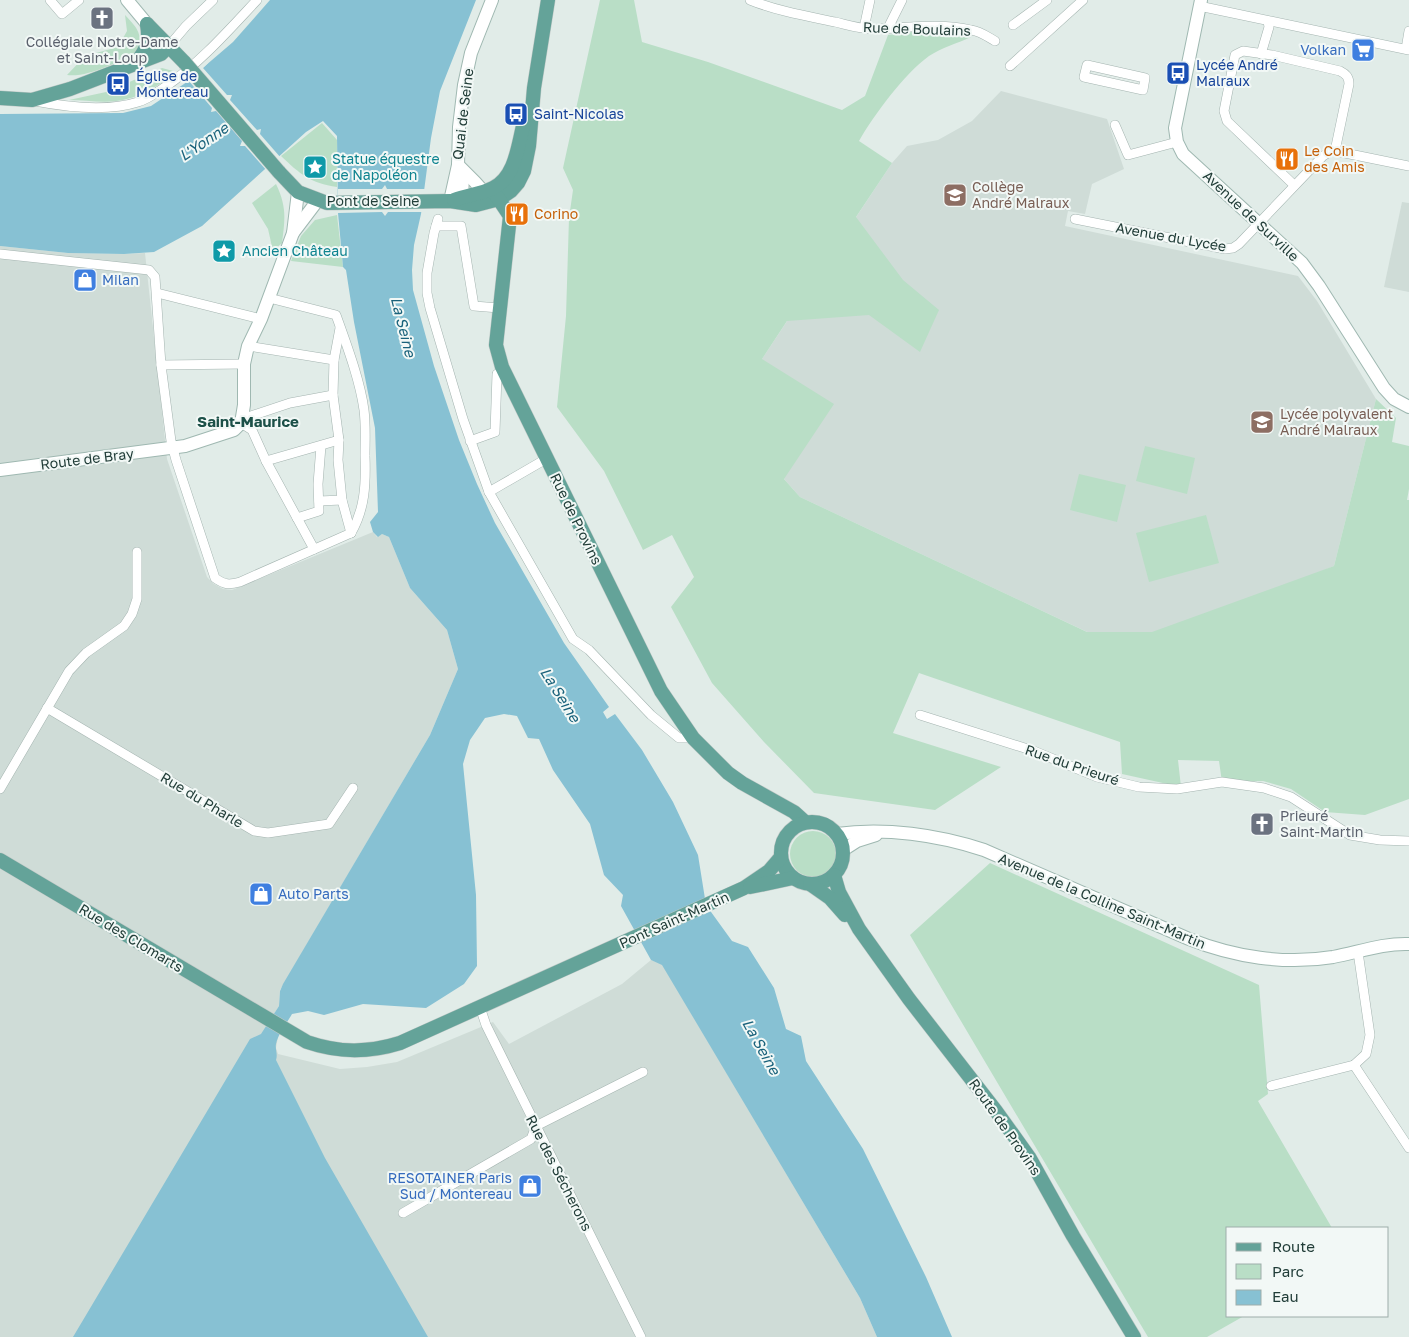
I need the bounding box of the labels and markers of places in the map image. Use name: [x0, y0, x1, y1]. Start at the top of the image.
church icon: Collégiale Notre-Dame et Saint-Loup: [89, 5, 115, 31]
place label: Collégiale Notre-Dame et Saint-Loup: [26, 33, 178, 66]
supermarket icon: Volkan: [1350, 37, 1376, 63]
place label: Volkan: [1300, 41, 1346, 58]
place label: Lycée André Malraux: [1196, 56, 1278, 89]
bus stop icon: Lycée André Malraux: [1165, 60, 1191, 86]
place label: Église de Montereau: [136, 67, 208, 100]
bus stop icon: Église de Montereau: [105, 71, 131, 97]
bus stop icon: Saint-Nicolas: [503, 101, 529, 127]
place label: Saint-Nicolas: [534, 105, 624, 122]
place label: Le Coin des Amis: [1304, 142, 1365, 175]
restaurant icon: Le Coin des Amis: [1274, 146, 1300, 172]
place label: Statue équestre de Napoléon: [332, 150, 440, 183]
place icon: Statue équestre de Napoléon: [302, 154, 328, 180]
place label: Collège André Malraux: [972, 178, 1070, 211]
school or university icon: Collège André Malraux: [942, 182, 968, 208]
restaurant icon: Corino: [504, 201, 530, 227]
place label: Corino: [534, 205, 578, 222]
place icon: Ancien Château: [211, 238, 237, 264]
place label: Ancien Château: [242, 242, 348, 259]
shop icon: Milan: [72, 267, 98, 293]
place label: Milan: [102, 271, 139, 288]
place label: Lycée polyvalent André Malraux: [1280, 405, 1393, 438]
school or university icon: Lycée polyvalent André Malraux: [1249, 409, 1275, 435]
place label: Prieuré Saint-Martin: [1280, 807, 1363, 840]
church icon: Prieuré Saint-Martin: [1249, 811, 1275, 837]
shop icon: Auto Parts: [248, 881, 274, 907]
place label: Auto Parts: [278, 885, 349, 902]
place label: RESOTAINER Paris Sud / Montereau: [388, 1169, 512, 1202]
shop icon: RESOTAINER Paris Sud / Montereau: [517, 1173, 543, 1199]

